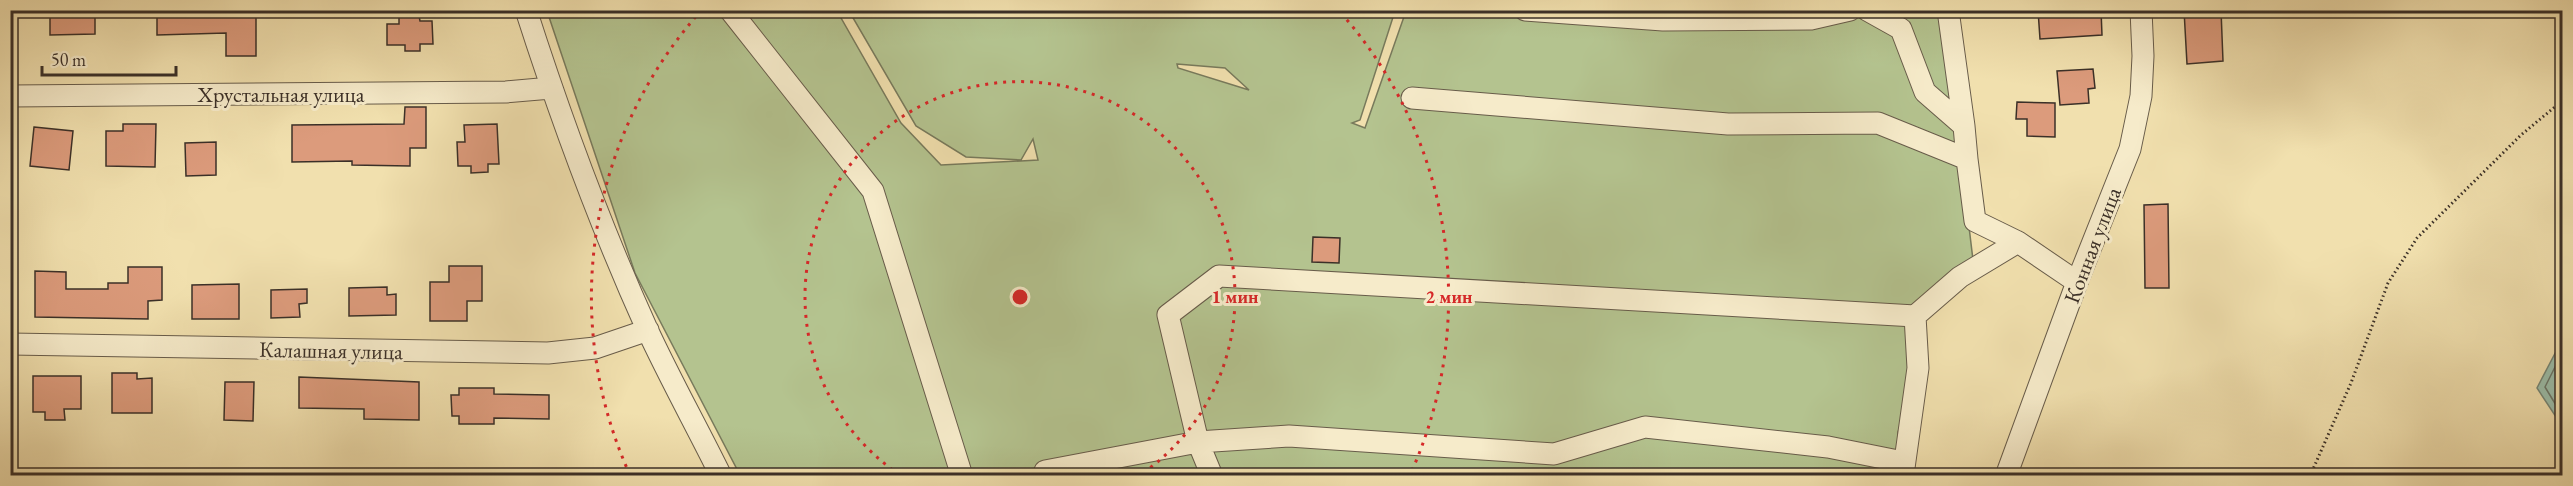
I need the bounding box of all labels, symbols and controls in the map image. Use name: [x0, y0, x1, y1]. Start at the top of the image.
scale bar: [42, 39, 176, 77]
text: 50 m: [51, 48, 86, 71]
street label: Хрустальная улица: [196, 80, 365, 109]
street label: Конная улица: [2057, 183, 2128, 307]
text: 1 мин: [1212, 285, 1259, 308]
text: 2 мин: [1426, 285, 1473, 308]
centre of rings: [1010, 287, 1030, 307]
street label: Калашная улица: [259, 335, 403, 366]

